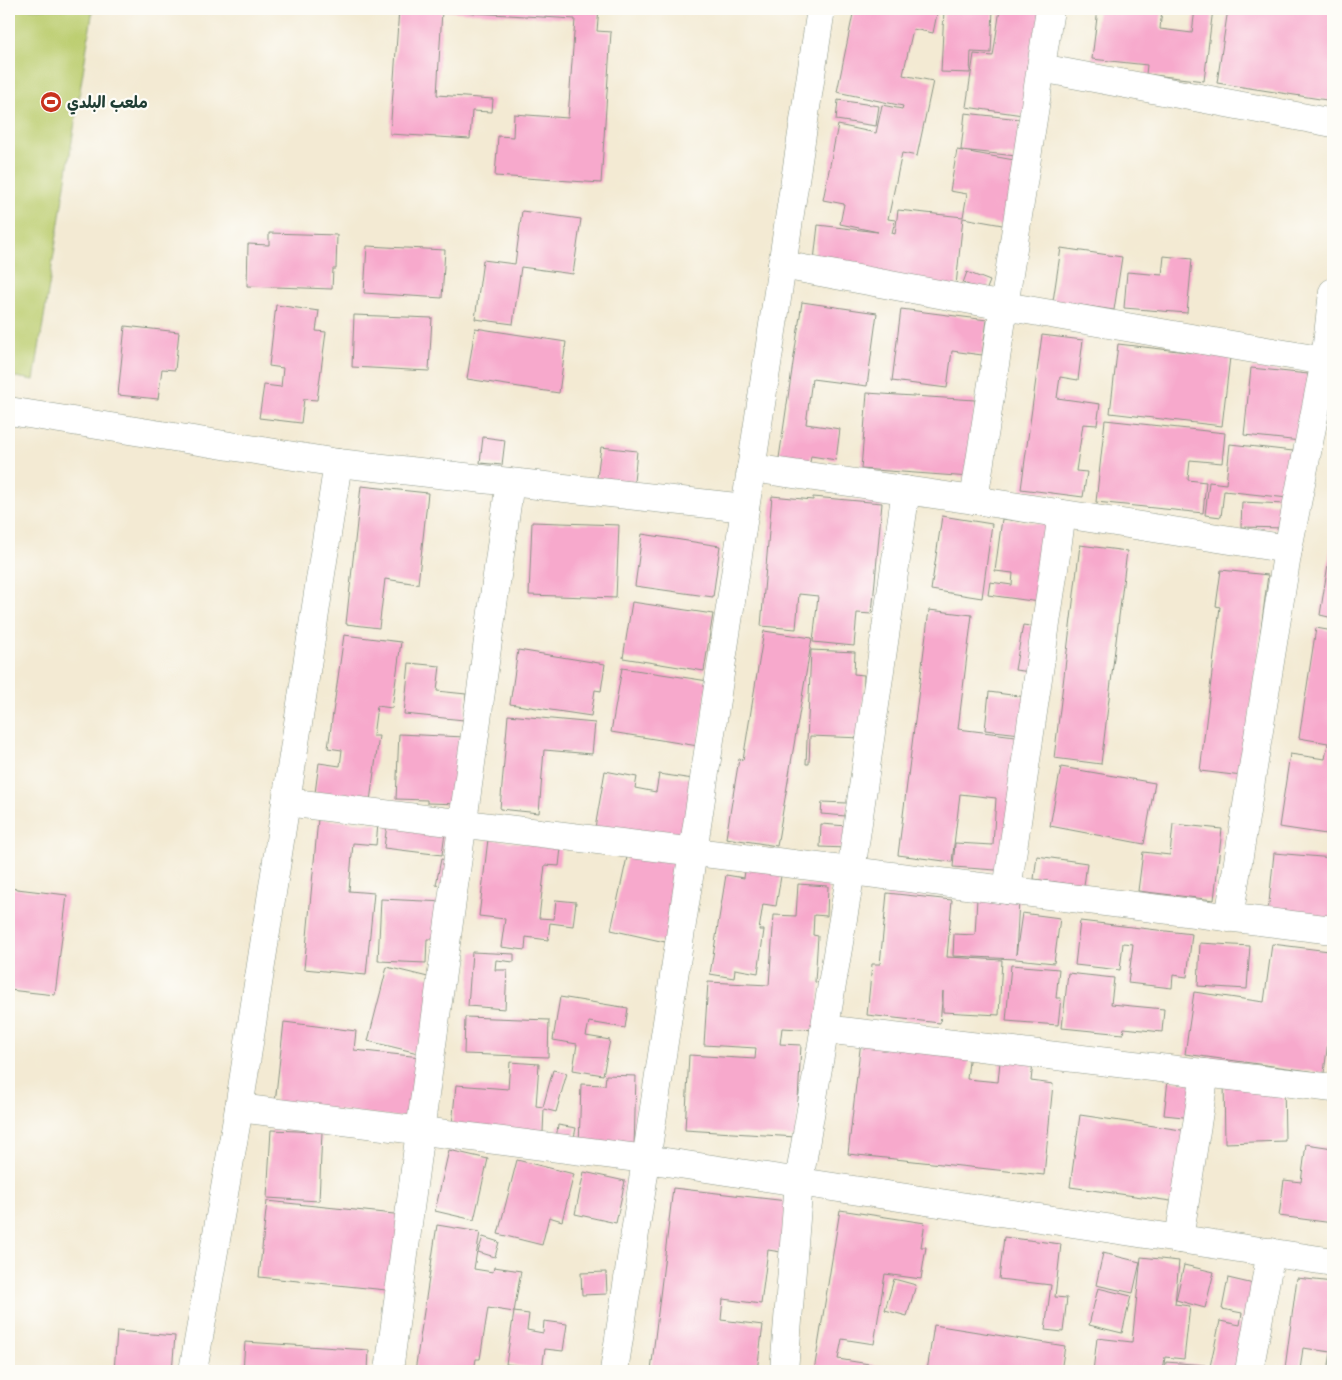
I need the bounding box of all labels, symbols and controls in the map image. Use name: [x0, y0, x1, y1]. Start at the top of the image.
sports icon: ملعب البلدي: [39, 90, 63, 114]
place label: ملعب البلدي: [67, 93, 148, 115]

